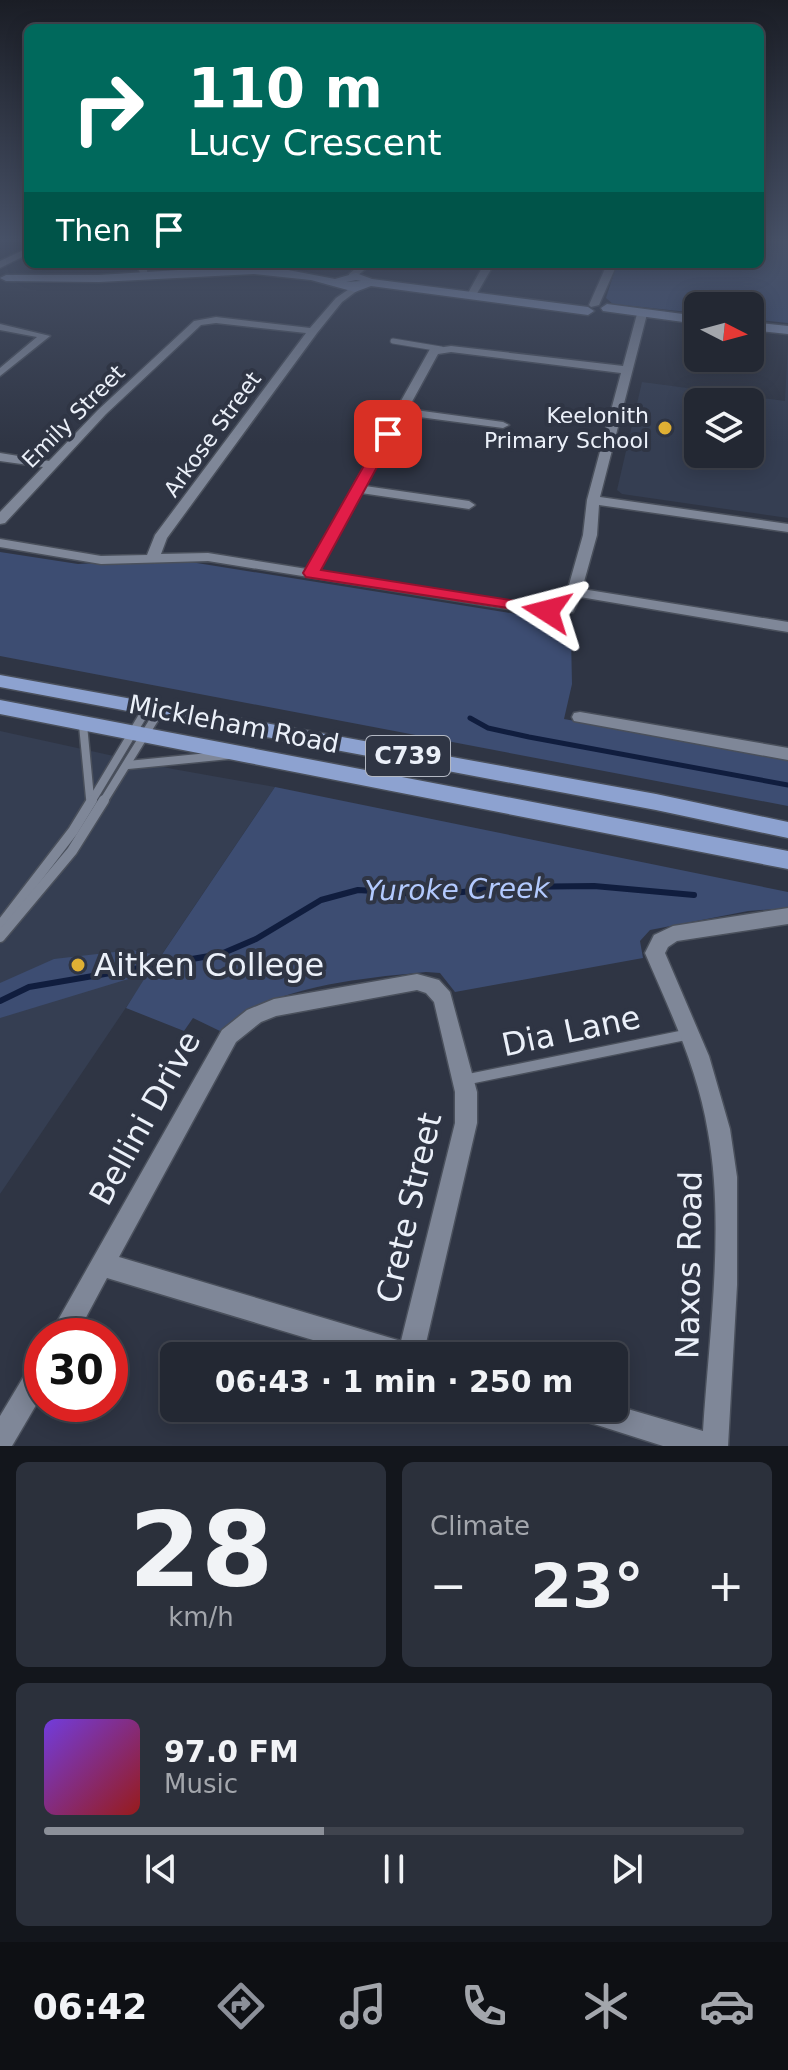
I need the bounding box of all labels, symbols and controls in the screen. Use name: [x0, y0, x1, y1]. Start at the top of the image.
text: 110 m: [188, 55, 383, 120]
icon: right: [56, 56, 160, 160]
text: Lucy Crescent: [188, 122, 442, 163]
icon: arrive: [147, 208, 191, 252]
text: Then: [56, 213, 131, 248]
north arrow: [684, 292, 764, 372]
map controls: [684, 292, 764, 468]
street label: Emily Street: [17, 360, 130, 473]
street label: Arkose Street: [159, 367, 266, 502]
button: layers: [684, 388, 764, 468]
pin: [354, 400, 422, 468]
place label: Keelonith Primary School: [484, 403, 649, 453]
icon: arrive: [366, 412, 410, 456]
marker: Keelonith Primary School: [656, 419, 674, 437]
position arrow: [505, 569, 589, 653]
street label: Mickleham Road: [126, 689, 342, 759]
road number: C739: [366, 736, 450, 776]
water label: Yuroke Creek: [364, 871, 552, 908]
place label: Aitken College: [94, 946, 324, 984]
marker: Aitken College: [69, 956, 87, 974]
street label: Dia Lane: [498, 998, 644, 1064]
street label: Bellini Drive: [82, 1024, 208, 1212]
street label: Crete Street: [369, 1109, 449, 1307]
street label: Naxos Road: [668, 1171, 710, 1359]
speed limit sign: 30: [24, 1318, 128, 1422]
text: 06:43 · 1 min · 250 m: [215, 1364, 573, 1399]
text: 28: [129, 1489, 273, 1611]
text: Climate: [430, 1511, 530, 1541]
text: 23°: [530, 1551, 644, 1621]
text: −: [430, 1560, 467, 1611]
text: +: [707, 1560, 744, 1611]
text: km/h: [168, 1602, 234, 1632]
text: 97.0 FM: [164, 1734, 299, 1769]
text: Music: [164, 1769, 238, 1799]
icon: previous: [139, 1847, 183, 1891]
icon: pause: [372, 1847, 416, 1891]
icon: next: [605, 1847, 649, 1891]
icon: directions: [213, 1978, 269, 2034]
icon: music: [335, 1978, 391, 2034]
icon: phone: [456, 1978, 512, 2034]
icon: climate: [578, 1978, 634, 2034]
icon: car: [699, 1978, 755, 2034]
text: 06:42: [33, 1986, 147, 2027]

